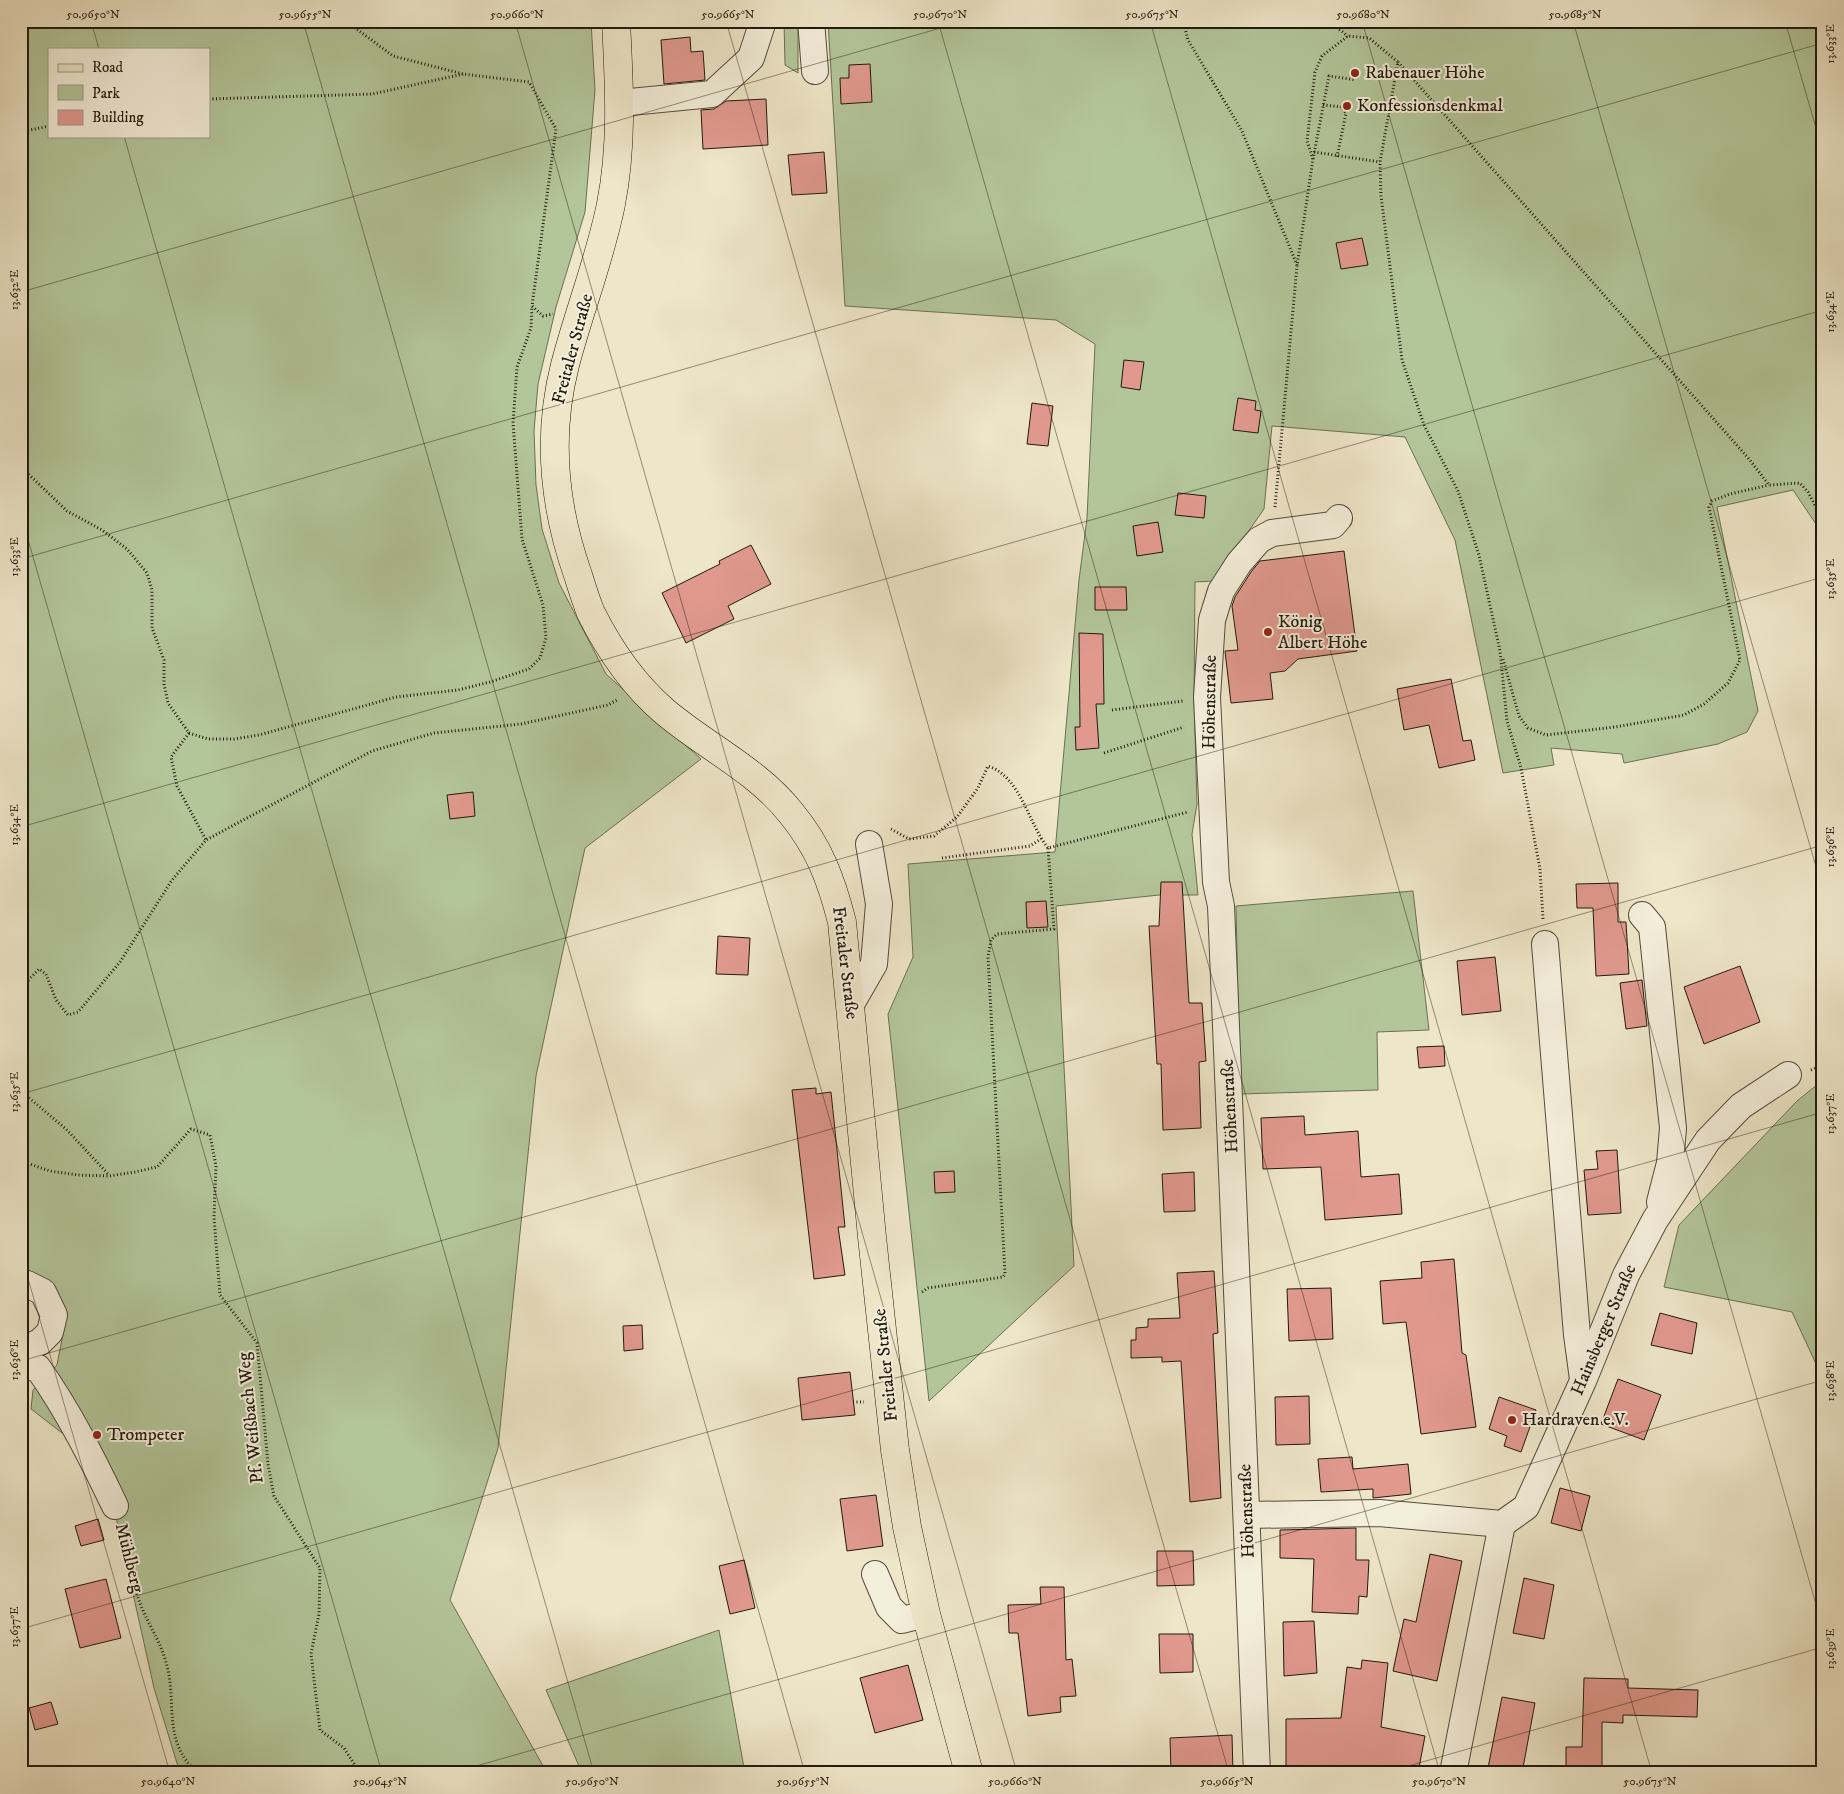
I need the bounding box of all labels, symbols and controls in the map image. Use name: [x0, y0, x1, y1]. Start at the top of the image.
text: 50.9650°N: [66, 7, 120, 22]
text: 50.9655°N: [278, 7, 332, 22]
text: 50.9660°N: [490, 7, 544, 22]
text: 50.9665°N: [701, 7, 755, 22]
text: 50.9670°N: [913, 7, 967, 22]
text: 50.9675°N: [1125, 7, 1179, 22]
text: 50.9680°N: [1336, 7, 1390, 22]
text: 50.9685°N: [1548, 7, 1602, 22]
text: 13.633°E: [1823, 24, 1838, 64]
legend: [48, 48, 210, 138]
text: Road: [92, 58, 124, 77]
place label: Rabenauer Höhe: [1365, 62, 1485, 84]
marker: Rabenauer Höhe: [1349, 67, 1361, 79]
text: Park: [92, 84, 121, 103]
place label: Konfessionsdenkmal: [1357, 95, 1504, 117]
marker: Konfessionsdenkmal: [1341, 100, 1353, 112]
text: Building: [92, 108, 144, 127]
text: 13.632°E: [7, 269, 22, 310]
street label: Freitaler Straße: [548, 291, 598, 407]
text: 13.634°E: [1823, 291, 1838, 333]
text: 13.633°E: [7, 537, 22, 577]
text: 13.635°E: [1823, 558, 1838, 599]
place label: König Albert Höhe: [1278, 611, 1367, 654]
marker: König Albert Höhe: [1262, 626, 1274, 638]
street label: Höhenstraße: [1198, 655, 1222, 749]
text: 13.634°E: [7, 804, 22, 846]
text: 13.636°E: [1823, 826, 1838, 868]
street label: Freitaler Straße: [827, 905, 863, 1021]
street label: Höhenstraße: [1217, 1058, 1243, 1154]
text: 13.635°E: [7, 1071, 22, 1112]
text: 13.637°E: [1823, 1093, 1838, 1135]
street label: Hainsberger Straße: [1567, 1261, 1641, 1399]
street label: Freitaler Straße: [869, 1307, 903, 1423]
text: 13.636°E: [7, 1339, 22, 1381]
street label: Pf. Weißbach Weg: [233, 1351, 269, 1485]
text: 13.638°E: [1823, 1360, 1838, 1401]
place label: Hardraven e.V.: [1522, 1409, 1629, 1431]
marker: Hardraven e.V.: [1506, 1414, 1518, 1426]
place label: Trompeter: [107, 1424, 184, 1446]
marker: Trompeter: [91, 1429, 103, 1441]
street label: Höhenstraße: [1234, 1464, 1260, 1558]
street label: Mühlberg: [110, 1521, 148, 1595]
text: 13.637°E: [7, 1606, 22, 1648]
text: 13.639°E: [1823, 1628, 1838, 1669]
text: 50.9640°N: [141, 1774, 195, 1789]
text: 50.9645°N: [353, 1774, 407, 1789]
text: 50.9650°N: [565, 1774, 619, 1789]
text: 50.9655°N: [776, 1774, 830, 1789]
text: 50.9660°N: [988, 1774, 1042, 1789]
text: 50.9665°N: [1200, 1774, 1254, 1789]
text: 50.9670°N: [1412, 1774, 1466, 1789]
text: 50.9675°N: [1623, 1774, 1677, 1789]

